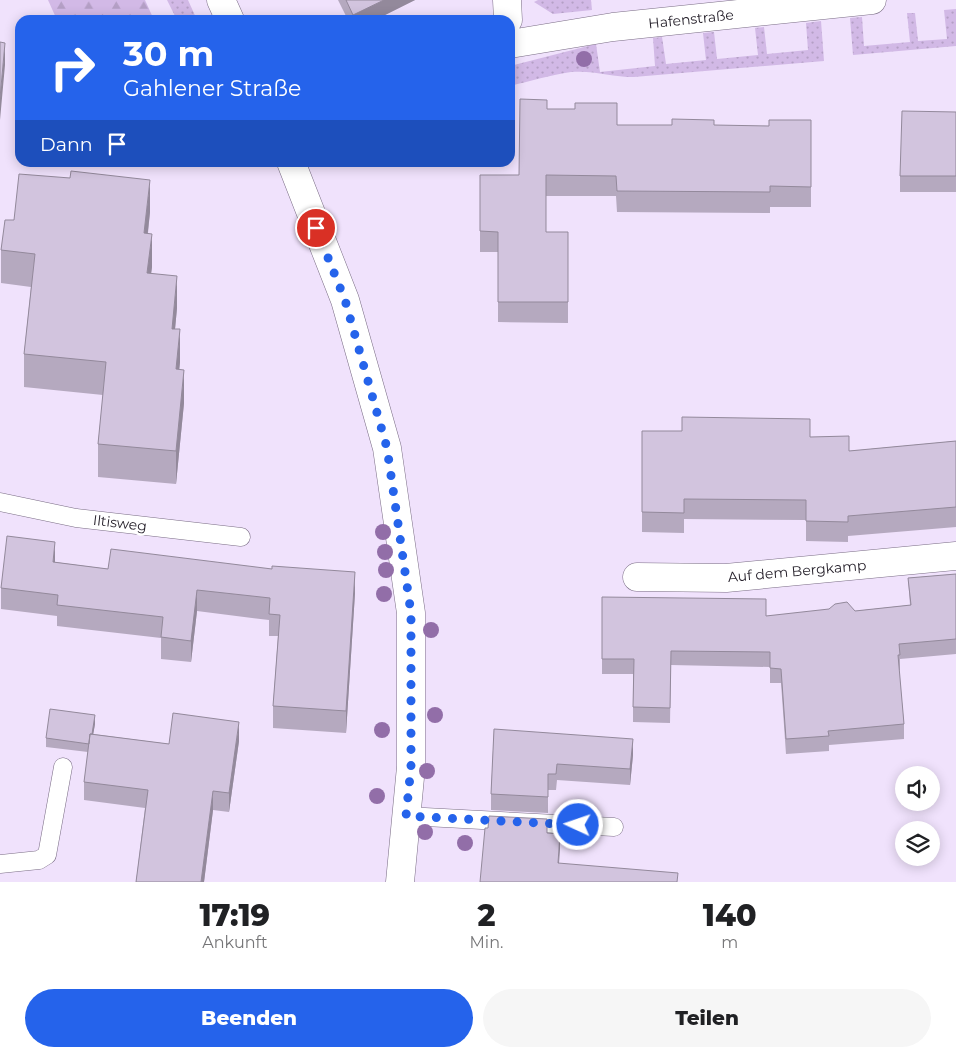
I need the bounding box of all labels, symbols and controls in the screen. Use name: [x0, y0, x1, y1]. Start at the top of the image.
street label: Hafenstraße: [647, 6, 735, 32]
text: 30 m: [123, 32, 214, 75]
icon: right: [40, 35, 105, 100]
text: Gahlener Straße: [123, 75, 301, 102]
icon: arrive: [103, 130, 131, 158]
text: Dann: [40, 133, 93, 156]
pin: [295, 207, 337, 249]
icon: arrive: [302, 214, 330, 242]
street label: Iltisweg: [92, 511, 148, 535]
street label: Auf dem Bergkamp: [727, 556, 867, 586]
map controls: [895, 766, 940, 866]
button: sound: [895, 766, 940, 811]
position arrow: [551, 798, 603, 850]
button: layers: [895, 821, 940, 866]
text: 17:19: [199, 897, 270, 934]
text: 2: [477, 897, 495, 934]
text: 140: [703, 897, 757, 934]
text: Ankunft: [202, 933, 267, 952]
text: Min.: [470, 933, 503, 952]
text: m: [721, 933, 738, 952]
button: Beenden: [25, 989, 473, 1047]
button: Teilen: [483, 989, 931, 1047]

